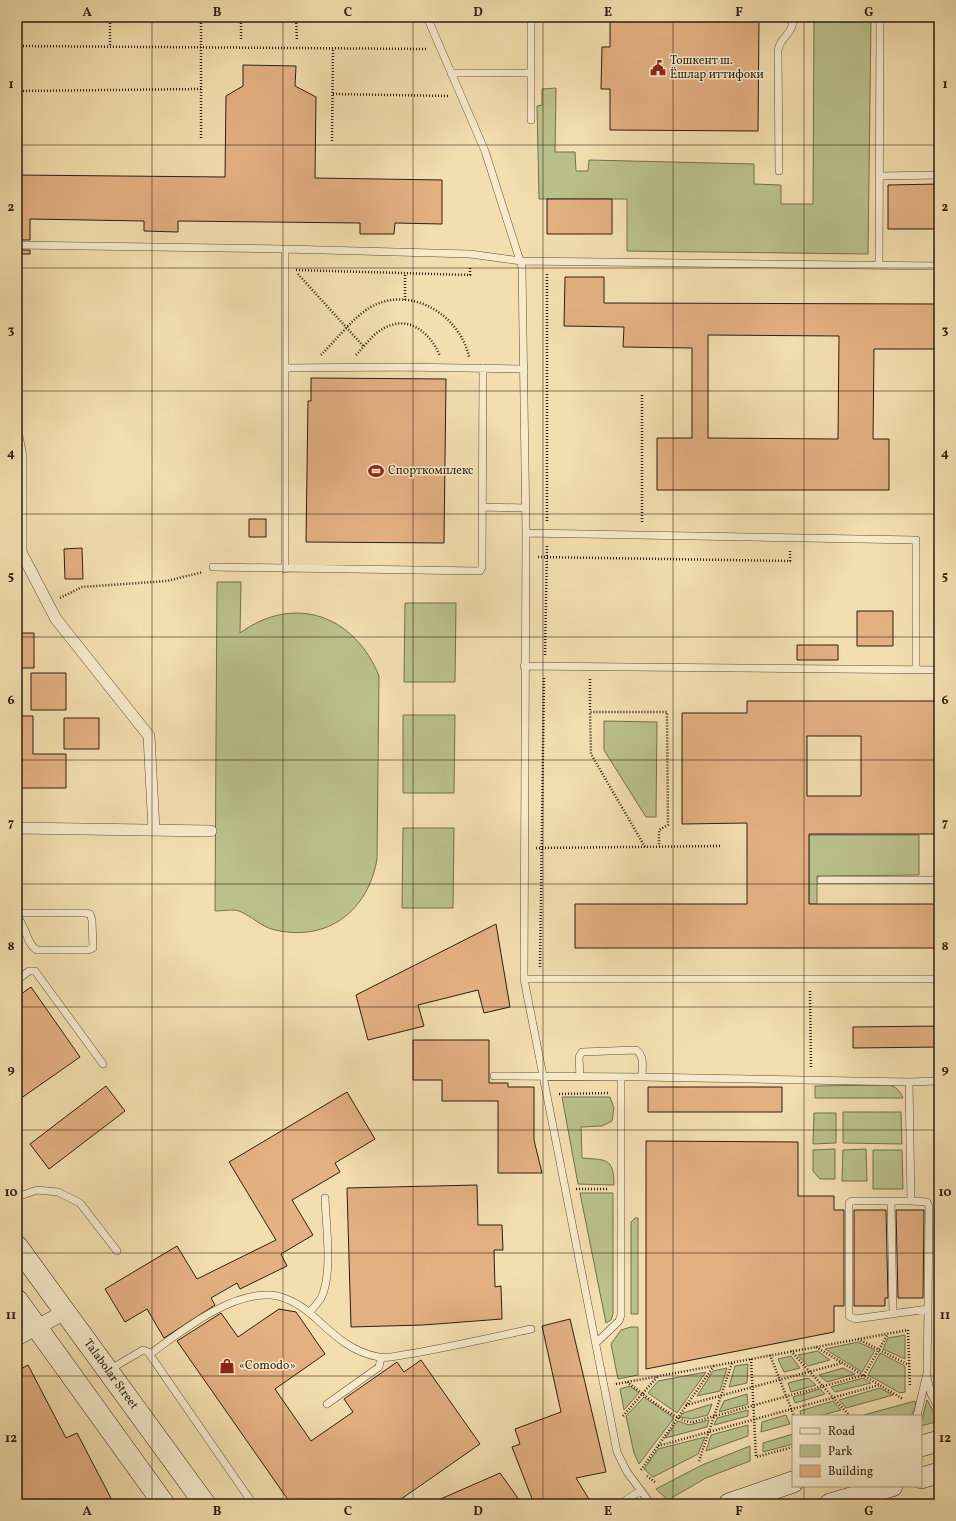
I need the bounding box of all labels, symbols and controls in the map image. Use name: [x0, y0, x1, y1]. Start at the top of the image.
text: A: [82, 4, 92, 22]
text: B: [213, 4, 222, 22]
text: C: [344, 4, 352, 22]
text: D: [473, 4, 483, 22]
text: E: [604, 4, 612, 22]
text: F: [735, 4, 743, 22]
text: G: [864, 4, 874, 22]
place label: Тошкент ш. Ёшлар иттифоки: [670, 53, 764, 83]
public building icon: Тошкент ш. Ёшлар иттифоки: [649, 59, 667, 77]
text: 1: [8, 76, 14, 94]
text: 1: [942, 76, 948, 94]
text: 2: [8, 199, 15, 217]
text: 2: [942, 199, 949, 217]
text: 3: [8, 322, 15, 340]
text: 3: [942, 322, 949, 340]
text: 4: [7, 445, 15, 463]
text: 4: [941, 445, 949, 463]
sports icon: Спорткомплекс: [367, 462, 385, 480]
place label: Спорткомплекс: [388, 463, 473, 479]
text: 5: [8, 568, 14, 586]
text: 5: [942, 568, 948, 586]
text: 6: [7, 692, 15, 710]
text: 6: [941, 692, 949, 710]
text: 7: [8, 815, 14, 833]
text: 7: [942, 815, 948, 833]
text: 8: [7, 938, 15, 956]
text: 8: [941, 938, 949, 956]
text: 9: [7, 1061, 15, 1079]
text: 9: [941, 1061, 949, 1079]
text: 10: [4, 1184, 18, 1202]
text: 10: [938, 1184, 952, 1202]
text: 11: [6, 1307, 16, 1325]
text: 11: [940, 1307, 950, 1325]
street label: Talabolar Street: [80, 1336, 142, 1413]
shop icon: «Comodo»: [218, 1357, 236, 1375]
place label: «Comodo»: [239, 1358, 296, 1374]
legend: [792, 1415, 922, 1487]
text: Road: [828, 1424, 855, 1440]
text: 12: [5, 1430, 17, 1448]
text: 12: [939, 1430, 951, 1448]
text: Park: [828, 1444, 853, 1460]
text: Building: [828, 1464, 873, 1480]
text: A: [82, 1503, 92, 1521]
text: B: [213, 1503, 222, 1521]
text: C: [344, 1503, 352, 1521]
text: D: [473, 1503, 483, 1521]
text: E: [604, 1503, 612, 1521]
text: F: [735, 1503, 743, 1521]
text: G: [864, 1503, 874, 1521]

